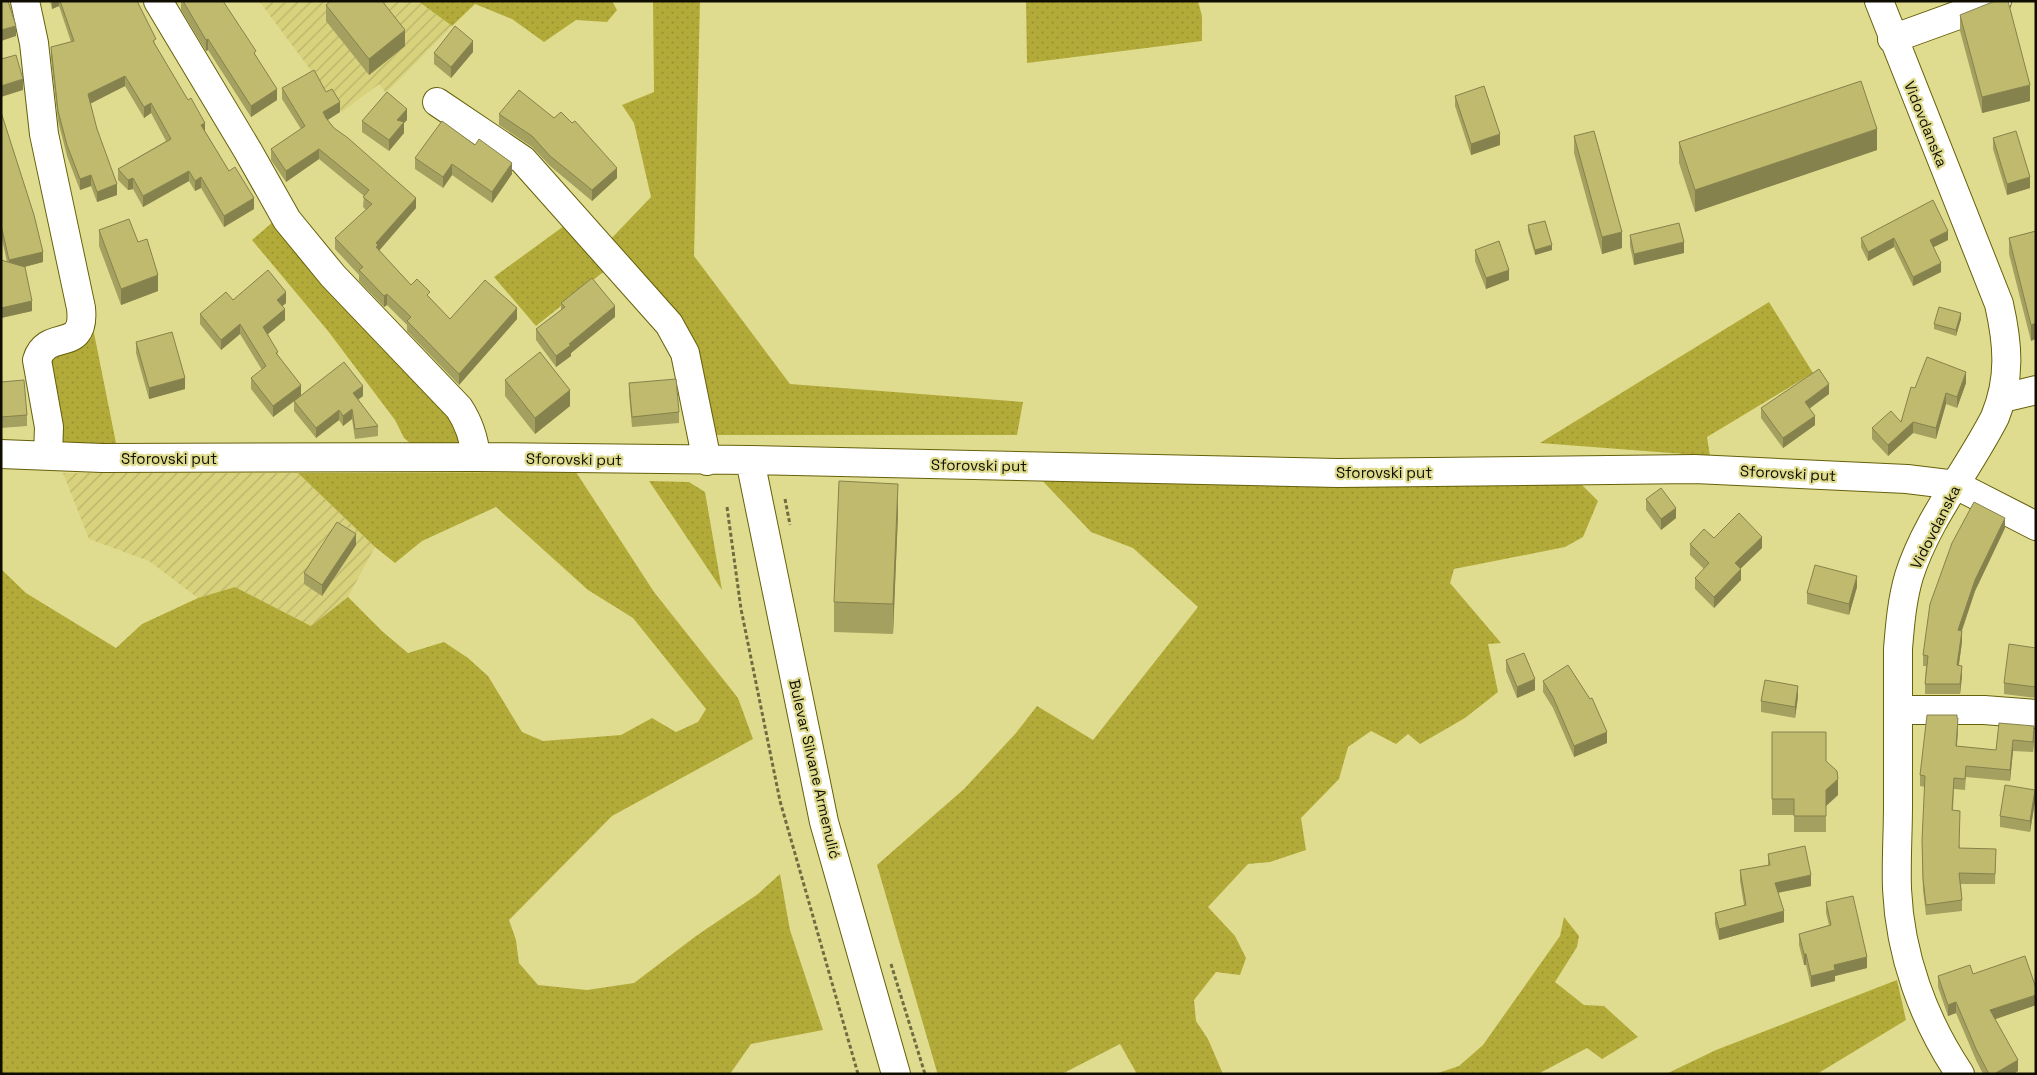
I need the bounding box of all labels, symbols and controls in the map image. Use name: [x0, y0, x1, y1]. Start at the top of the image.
street label: Vidovdanska: [1900, 78, 1952, 170]
street label: Sforovski put: [121, 449, 217, 468]
street label: Sforovski put: [526, 449, 622, 469]
street label: Sforovski put: [931, 455, 1027, 475]
street label: Sforovski put: [1739, 461, 1837, 485]
street label: Sforovski put: [1336, 463, 1432, 482]
street label: Vidovdanska: [1906, 482, 1964, 572]
street label: Bulevar Silvane Armenulić: [785, 677, 845, 861]

